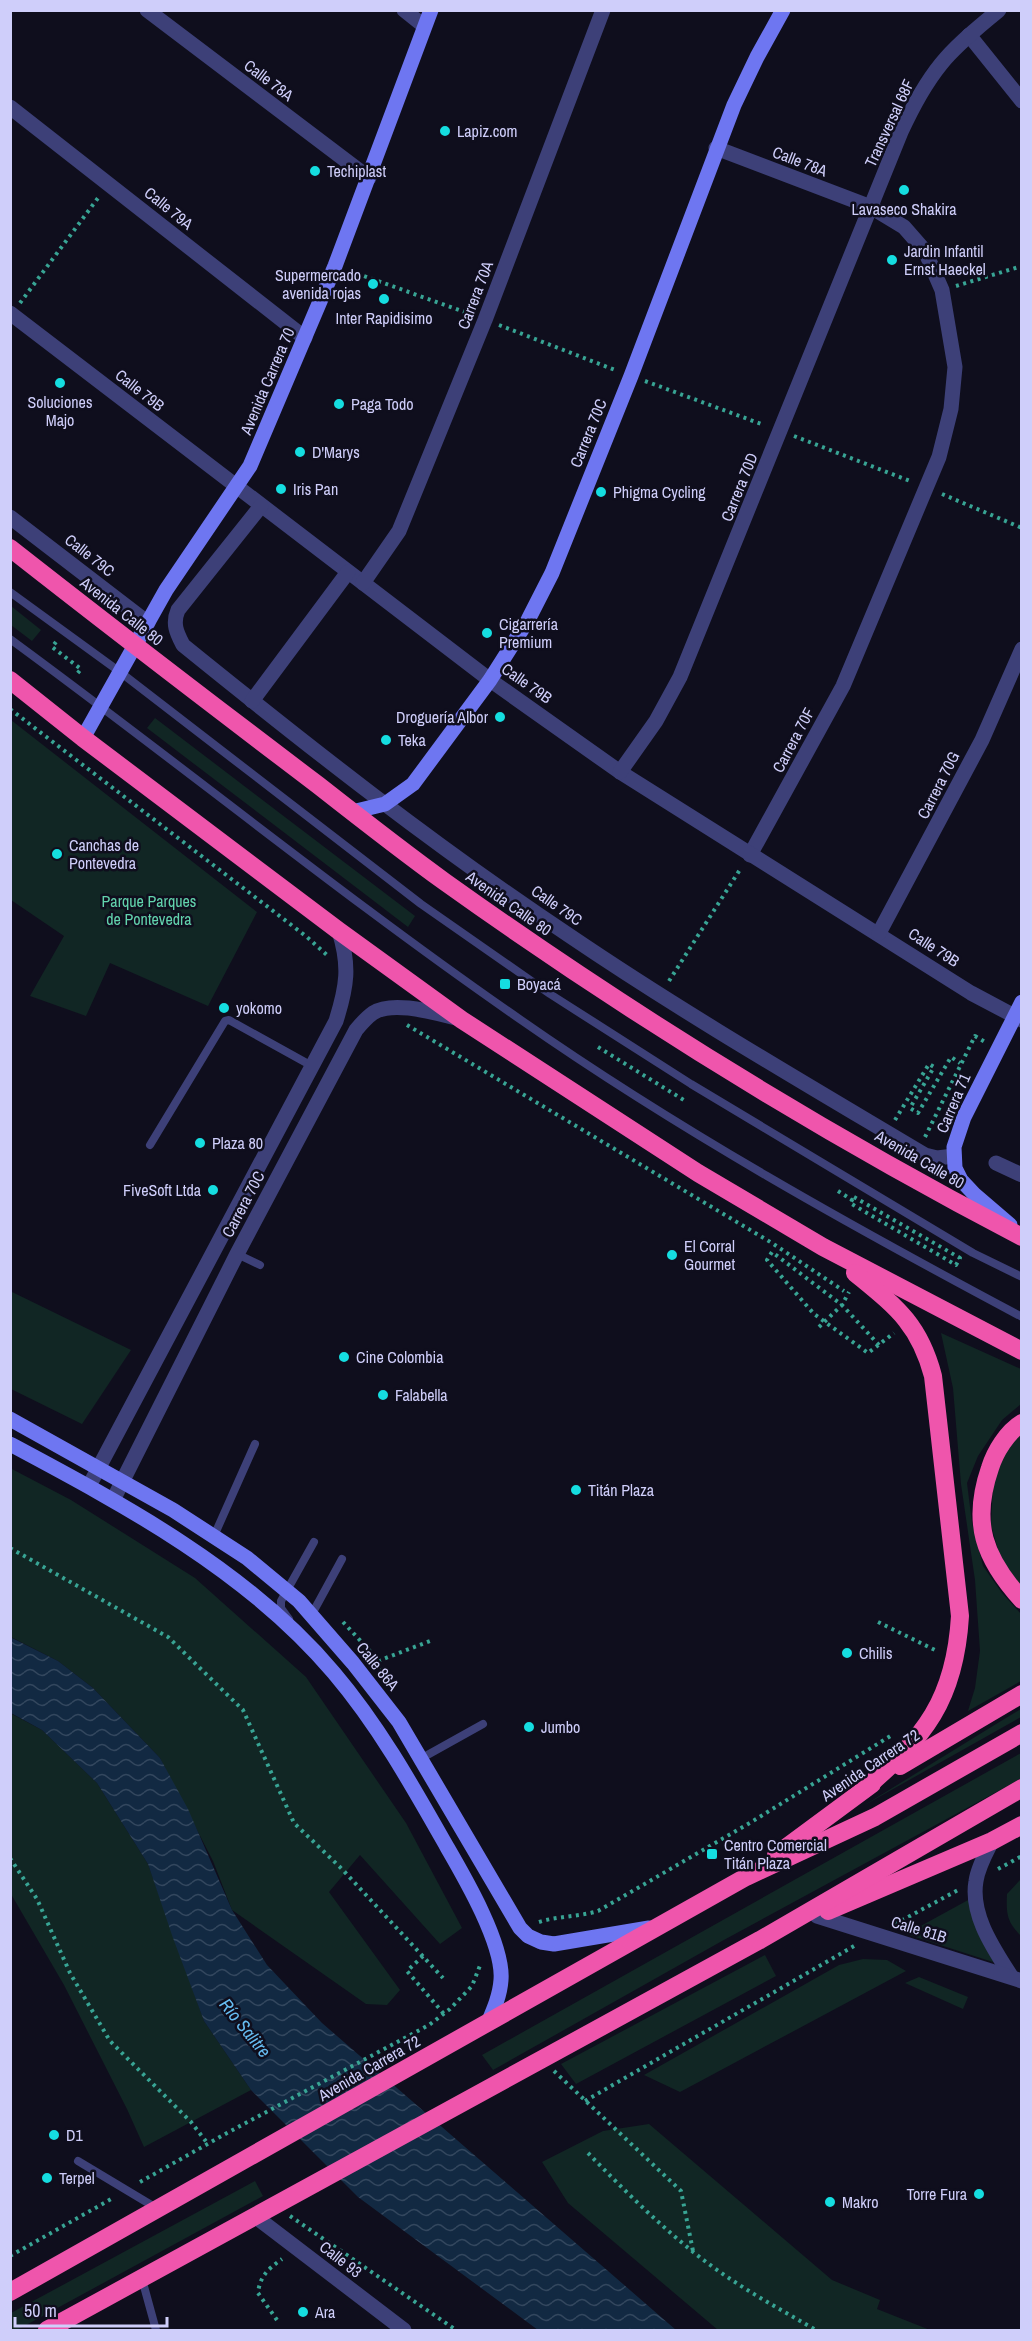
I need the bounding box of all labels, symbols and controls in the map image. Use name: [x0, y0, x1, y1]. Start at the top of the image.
street label: Calle 78A: [240, 54, 299, 106]
street label: Transversal 68F: [859, 76, 919, 170]
place label: Lapiz.com: [457, 120, 518, 142]
marker: Lapiz.com: [438, 124, 452, 138]
street label: Calle 78A: [770, 141, 831, 182]
place label: Techiplast: [327, 160, 386, 182]
marker: Techiplast: [308, 164, 322, 178]
street label: Calle 79A: [140, 182, 198, 235]
marker: Lavaseco Shakira: [897, 183, 911, 197]
place label: Lavaseco Shakira: [851, 198, 957, 220]
place label: Jardin Infantil Ernst Haeckel: [904, 240, 986, 280]
marker: Jardin Infantil Ernst Haeckel: [885, 253, 899, 267]
street label: Carrera 70A: [452, 257, 498, 332]
place label: Supermercado avenida rojas: [275, 264, 361, 304]
marker: Supermercado avenida rojas: [366, 277, 380, 291]
marker: Inter Rapidisimo: [377, 292, 391, 306]
place label: Inter Rapidisimo: [336, 307, 433, 329]
street label: Avenida Carrera 70: [234, 324, 299, 439]
street label: Calle 79B: [111, 364, 169, 416]
marker: Soluciones Majo: [53, 376, 67, 390]
place label: Soluciones Majo: [28, 391, 92, 431]
place label: Paga Todo: [351, 393, 414, 415]
street label: Carrera 70C: [564, 395, 612, 471]
marker: Paga Todo: [332, 397, 346, 411]
place label: D'Marys: [312, 441, 360, 463]
marker: D'Marys: [293, 445, 307, 459]
street label: Carrera 70D: [715, 449, 763, 525]
place label: Iris Pan: [293, 478, 338, 500]
place label: Phigma Cycling: [613, 481, 706, 503]
marker: Iris Pan: [274, 482, 288, 496]
marker: Phigma Cycling: [594, 485, 608, 499]
street label: Calle 79C: [61, 529, 119, 581]
street label: Avenida Calle 80: [75, 571, 168, 650]
place label: Cigarrería Premium: [499, 613, 559, 653]
marker: Cigarrería Premium: [480, 626, 494, 640]
street label: Calle 79B: [497, 658, 557, 708]
street label: Carrera 70F: [767, 704, 819, 776]
place label: Droguería Albor: [396, 706, 489, 728]
marker: Droguería Albor: [493, 710, 507, 724]
place label: Teka: [398, 729, 426, 751]
marker: Teka: [379, 733, 393, 747]
street label: Carrera 70G: [912, 748, 964, 822]
place label: Canchas de Pontevedra: [69, 834, 139, 874]
marker: Canchas de Pontevedra: [50, 847, 64, 861]
street label: Avenida Calle 80: [461, 865, 556, 941]
street label: Calle 79C: [527, 879, 587, 931]
park label: Parque Parques de Pontevedra: [102, 890, 196, 930]
street label: Calle 79B: [904, 922, 964, 972]
place label: Boyacá: [517, 973, 561, 995]
marker: Boyacá: [498, 977, 512, 991]
place label: yokomo: [236, 997, 282, 1019]
marker: yokomo: [217, 1001, 231, 1015]
street label: Carrera 71: [931, 1069, 976, 1136]
street label: Avenida Calle 80: [870, 1124, 969, 1193]
place label: Plaza 80: [212, 1132, 263, 1154]
marker: Plaza 80: [193, 1136, 207, 1150]
street label: Carrera 70C: [216, 1167, 270, 1241]
place label: FiveSoft Ltda: [123, 1179, 202, 1201]
marker: FiveSoft Ltda: [206, 1183, 220, 1197]
place label: El Corral Gourmet: [684, 1235, 735, 1275]
marker: El Corral Gourmet: [665, 1248, 679, 1262]
place label: Cine Colombia: [356, 1346, 444, 1368]
marker: Cine Colombia: [337, 1350, 351, 1364]
place label: Falabella: [395, 1384, 448, 1406]
marker: Falabella: [376, 1388, 390, 1402]
place label: Titán Plaza: [588, 1479, 655, 1501]
marker: Titán Plaza: [569, 1483, 583, 1497]
street label: Calle 86A: [352, 1637, 405, 1695]
place label: Chilis: [859, 1642, 893, 1664]
marker: Chilis: [840, 1646, 854, 1660]
place label: Jumbo: [541, 1716, 580, 1738]
marker: Jumbo: [522, 1720, 536, 1734]
street label: Avenida Carrera 72: [816, 1724, 924, 1807]
place label: Centro Comercial Titán Plaza: [724, 1834, 827, 1874]
marker: Centro Comercial Titán Plaza: [705, 1847, 719, 1861]
street label: Calle 81B: [889, 1910, 950, 1948]
water label: Río Salitre: [214, 1993, 277, 2063]
street label: Avenida Carrera 72: [313, 2030, 424, 2107]
place label: D1: [66, 2124, 83, 2146]
marker: D1: [47, 2128, 61, 2142]
place label: Terpel: [59, 2167, 95, 2189]
marker: Terpel: [40, 2171, 54, 2185]
place label: Torre Fura: [906, 2183, 968, 2205]
marker: Torre Fura: [972, 2187, 986, 2201]
place label: Makro: [842, 2191, 878, 2213]
marker: Makro: [823, 2195, 837, 2209]
street label: Calle 93: [315, 2236, 367, 2282]
scale bar: [15, 2290, 166, 2328]
text: 50 m: [24, 2298, 57, 2323]
place label: Ara: [314, 2301, 336, 2323]
marker: Ara: [296, 2305, 310, 2319]

